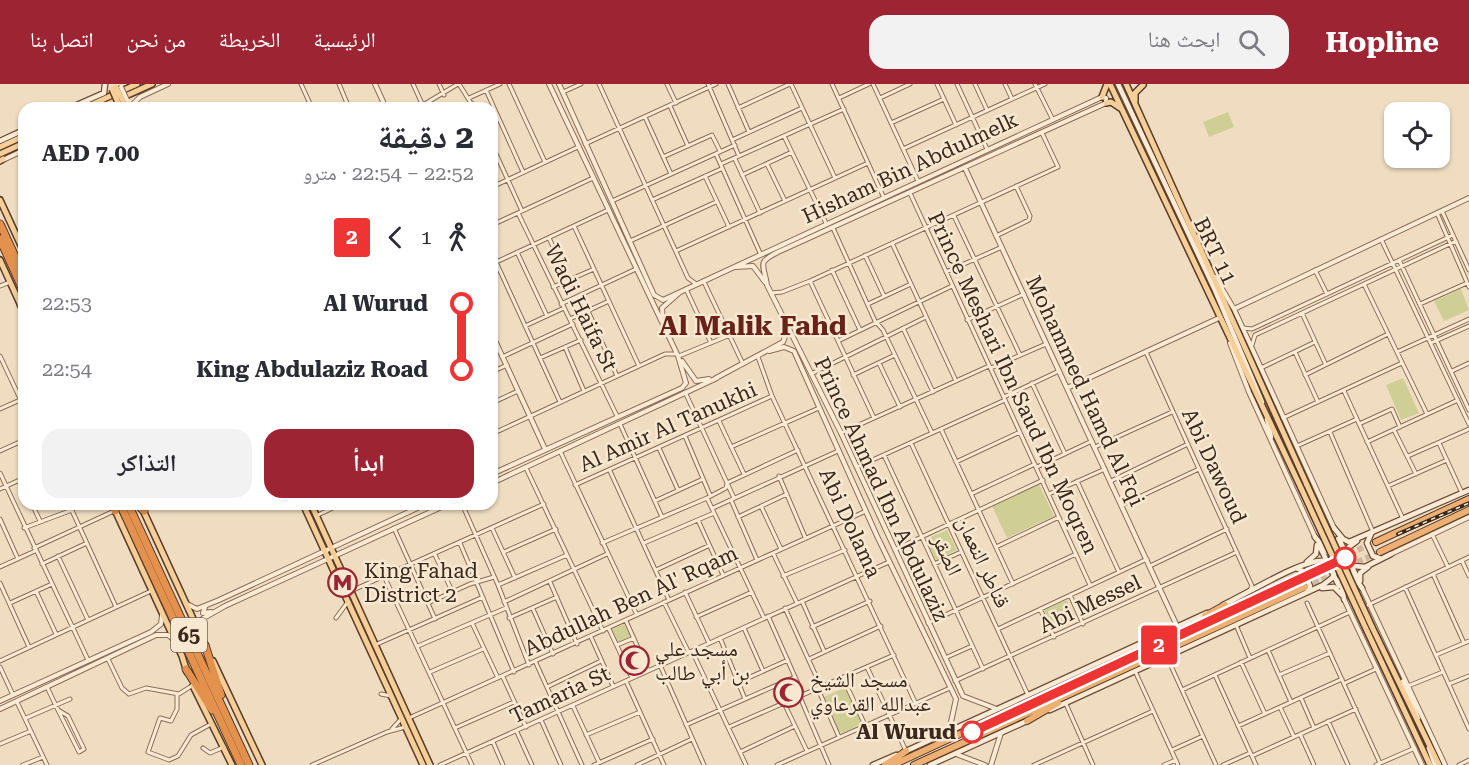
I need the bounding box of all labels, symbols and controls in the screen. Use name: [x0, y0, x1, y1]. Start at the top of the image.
search box: [869, 15, 1289, 69]
icon: search: [1235, 26, 1268, 59]
text: Hopline: [1325, 26, 1439, 59]
text: ابحث هنا: [1148, 27, 1220, 52]
text: اتصل بنا: [30, 28, 93, 52]
text: من نحن: [126, 28, 186, 52]
text: الخريطة: [219, 28, 281, 52]
text: الرئيسية: [314, 28, 376, 52]
map controls: [1384, 102, 1450, 168]
button: locate: [1384, 102, 1450, 168]
street label: Hisham Bin Abdulmelk: [798, 107, 1022, 229]
text: 2 دقيقة: [378, 117, 474, 156]
text: AED 7.00: [42, 141, 139, 166]
text: 22:52 – 22:54 · مترو: [303, 161, 474, 185]
street label: Prince Meshari Ibn Saud Ibn Moqren: [923, 208, 1103, 558]
street label: BRT 11: [1189, 214, 1241, 288]
icon: back: [379, 221, 412, 254]
icon: walk: [441, 221, 474, 254]
text: 2: [346, 225, 358, 249]
text: 1: [421, 225, 432, 249]
street label: Wadi Haifa St: [540, 241, 622, 375]
street label: Mohammed Hamd Al Fqi: [1021, 272, 1149, 510]
text: 22:53: [42, 291, 92, 315]
text: Al Wurud: [323, 291, 428, 316]
district label: Al Malik Fahd: [659, 310, 847, 342]
street label: Prince Ahmad Ibn Abdulaziz: [809, 353, 953, 625]
text: 22:54: [42, 357, 92, 381]
text: King Abdulaziz Road: [196, 357, 428, 382]
street label: Al Amir Al Tanukhi: [576, 377, 761, 477]
street label: Abi Dawoud: [1177, 405, 1251, 528]
button: التذاكر: [42, 429, 252, 498]
button: ابدأ: [264, 429, 474, 498]
street label: Abi Dolama: [814, 464, 886, 582]
street label: قناطر النعمان: [951, 512, 1015, 612]
street label: الصقر: [927, 530, 967, 579]
street label: Abdullah Ben Al' Rqam: [521, 541, 741, 661]
unlabelled marker: [1334, 547, 1356, 569]
place label: King Fahad District 2: [364, 559, 478, 607]
metro station icon: King Fahad District 2: [327, 567, 359, 599]
street label: Abi Messel: [1035, 570, 1145, 638]
road number: 65: [171, 618, 207, 652]
line badge: 2: [1140, 626, 1178, 664]
text: 2: [1153, 633, 1165, 657]
place label: مسجد علي بن أبي طالب: [655, 637, 750, 689]
mosque icon: مسجد علي بن أبي طالب: [618, 645, 650, 677]
street label: Tamaria St: [506, 661, 614, 729]
place label: مسجد الشيخ عبدالله القرعاوي: [810, 668, 931, 720]
mosque icon: مسجد الشيخ عبدالله القرعاوي: [773, 676, 805, 708]
place label: Al Wurud: [856, 720, 956, 744]
marker: Al Wurud: [961, 721, 983, 743]

